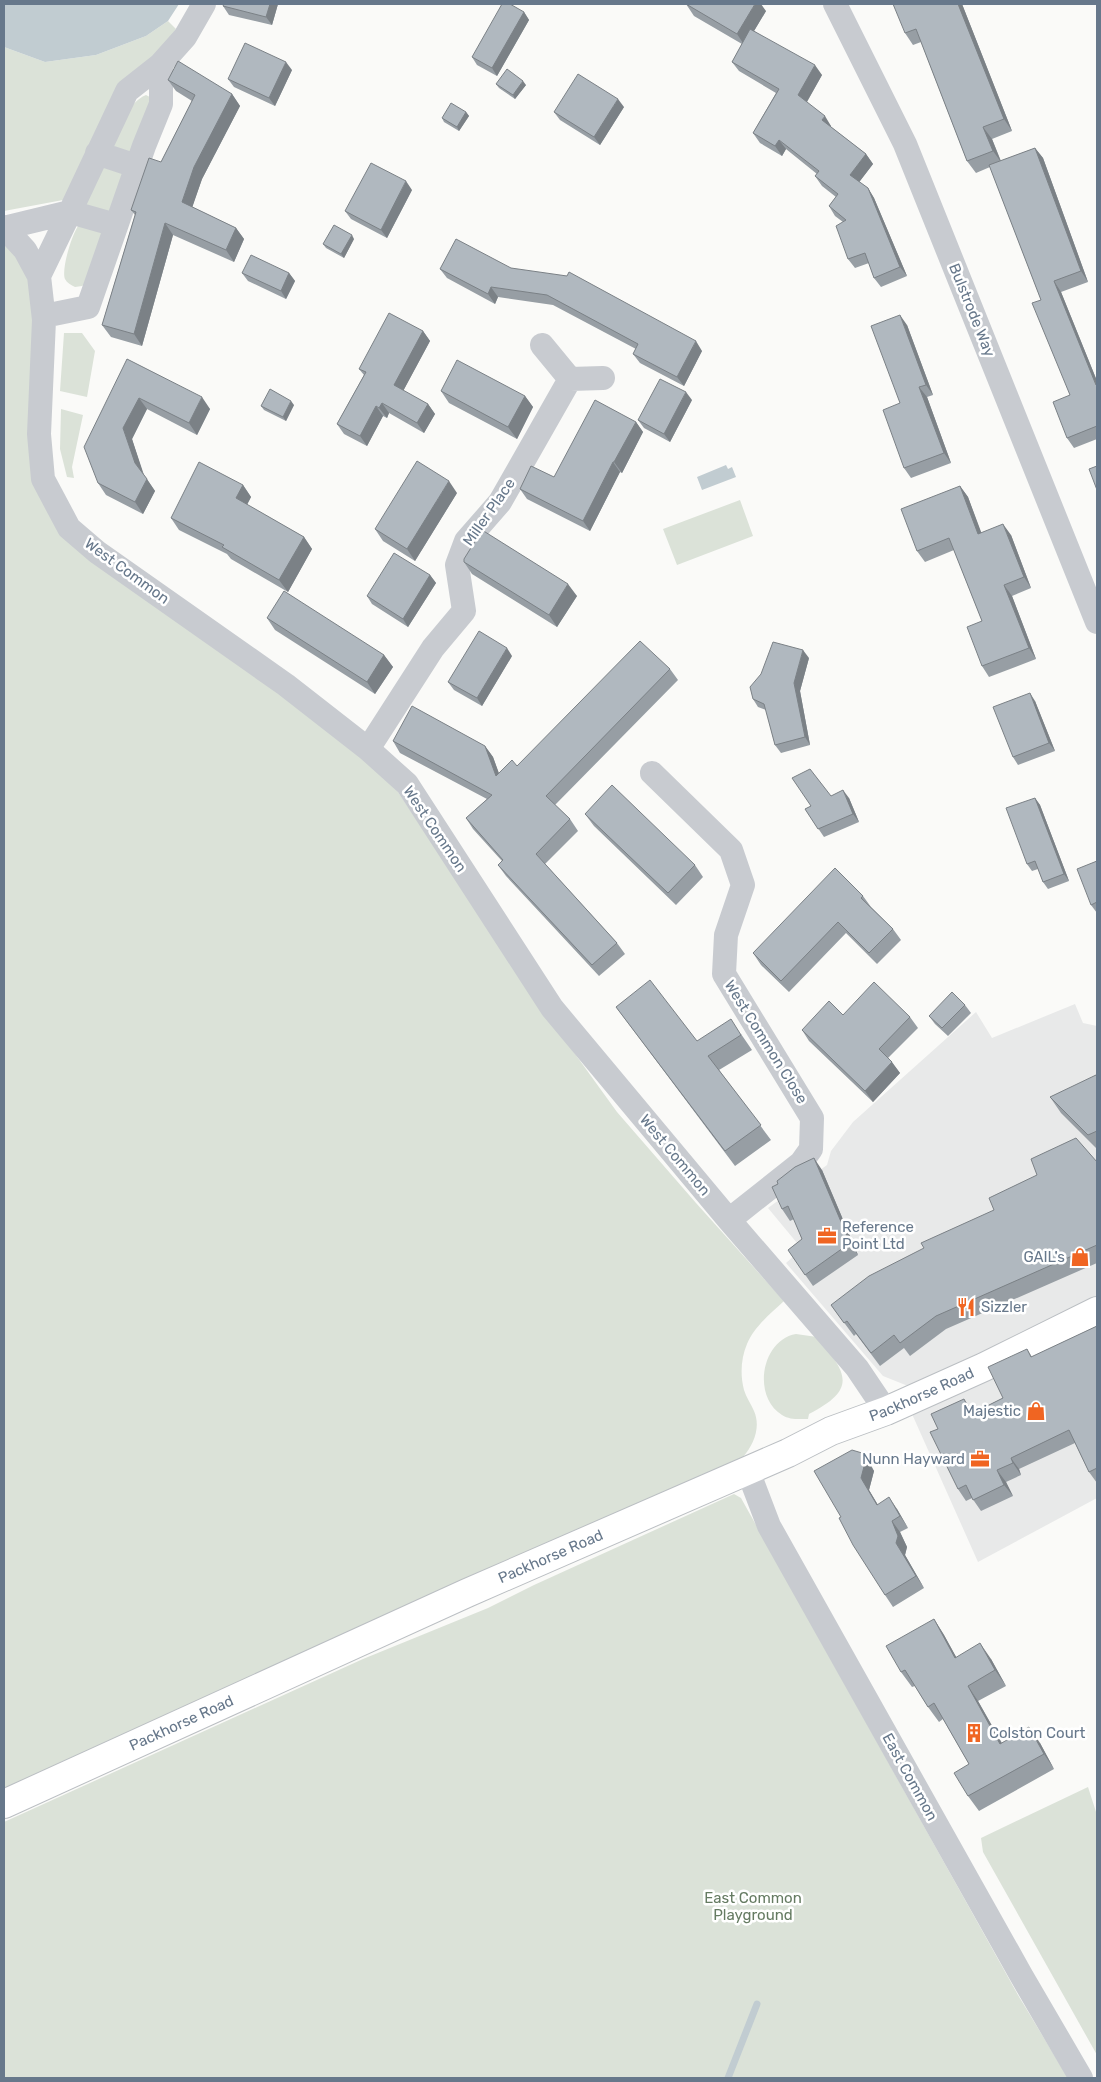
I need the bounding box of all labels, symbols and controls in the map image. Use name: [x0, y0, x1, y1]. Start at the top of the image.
street label: Bulstrode Way: [945, 261, 999, 359]
street label: Miller Place: [459, 475, 519, 549]
street label: West Common: [81, 534, 173, 608]
street label: West Common: [400, 782, 470, 876]
street label: West Common Close: [721, 977, 811, 1107]
street label: West Common: [636, 1111, 714, 1199]
place label: Reference Point Ltd: [842, 1218, 914, 1253]
office icon: Reference Point Ltd: [816, 1225, 838, 1247]
shop icon: GAIL's: [1069, 1246, 1091, 1268]
place label: GAIL's: [1023, 1248, 1065, 1266]
restaurant icon: Sizzler: [955, 1296, 977, 1318]
place label: Sizzler: [981, 1298, 1027, 1316]
street label: Packhorse Road: [867, 1364, 977, 1425]
shop icon: Majestic: [1025, 1400, 1047, 1422]
place label: Majestic: [963, 1402, 1021, 1420]
office icon: Nunn Hayward: [969, 1448, 991, 1470]
place label: Nunn Hayward: [862, 1450, 965, 1468]
street label: Packhorse Road: [495, 1526, 606, 1587]
street label: Packhorse Road: [126, 1692, 236, 1755]
building icon: Colston Court: [963, 1722, 985, 1744]
place label: Colston Court: [989, 1724, 1085, 1742]
street label: East Common: [878, 1730, 942, 1824]
park label: East Common Playground: [704, 1889, 802, 1924]

